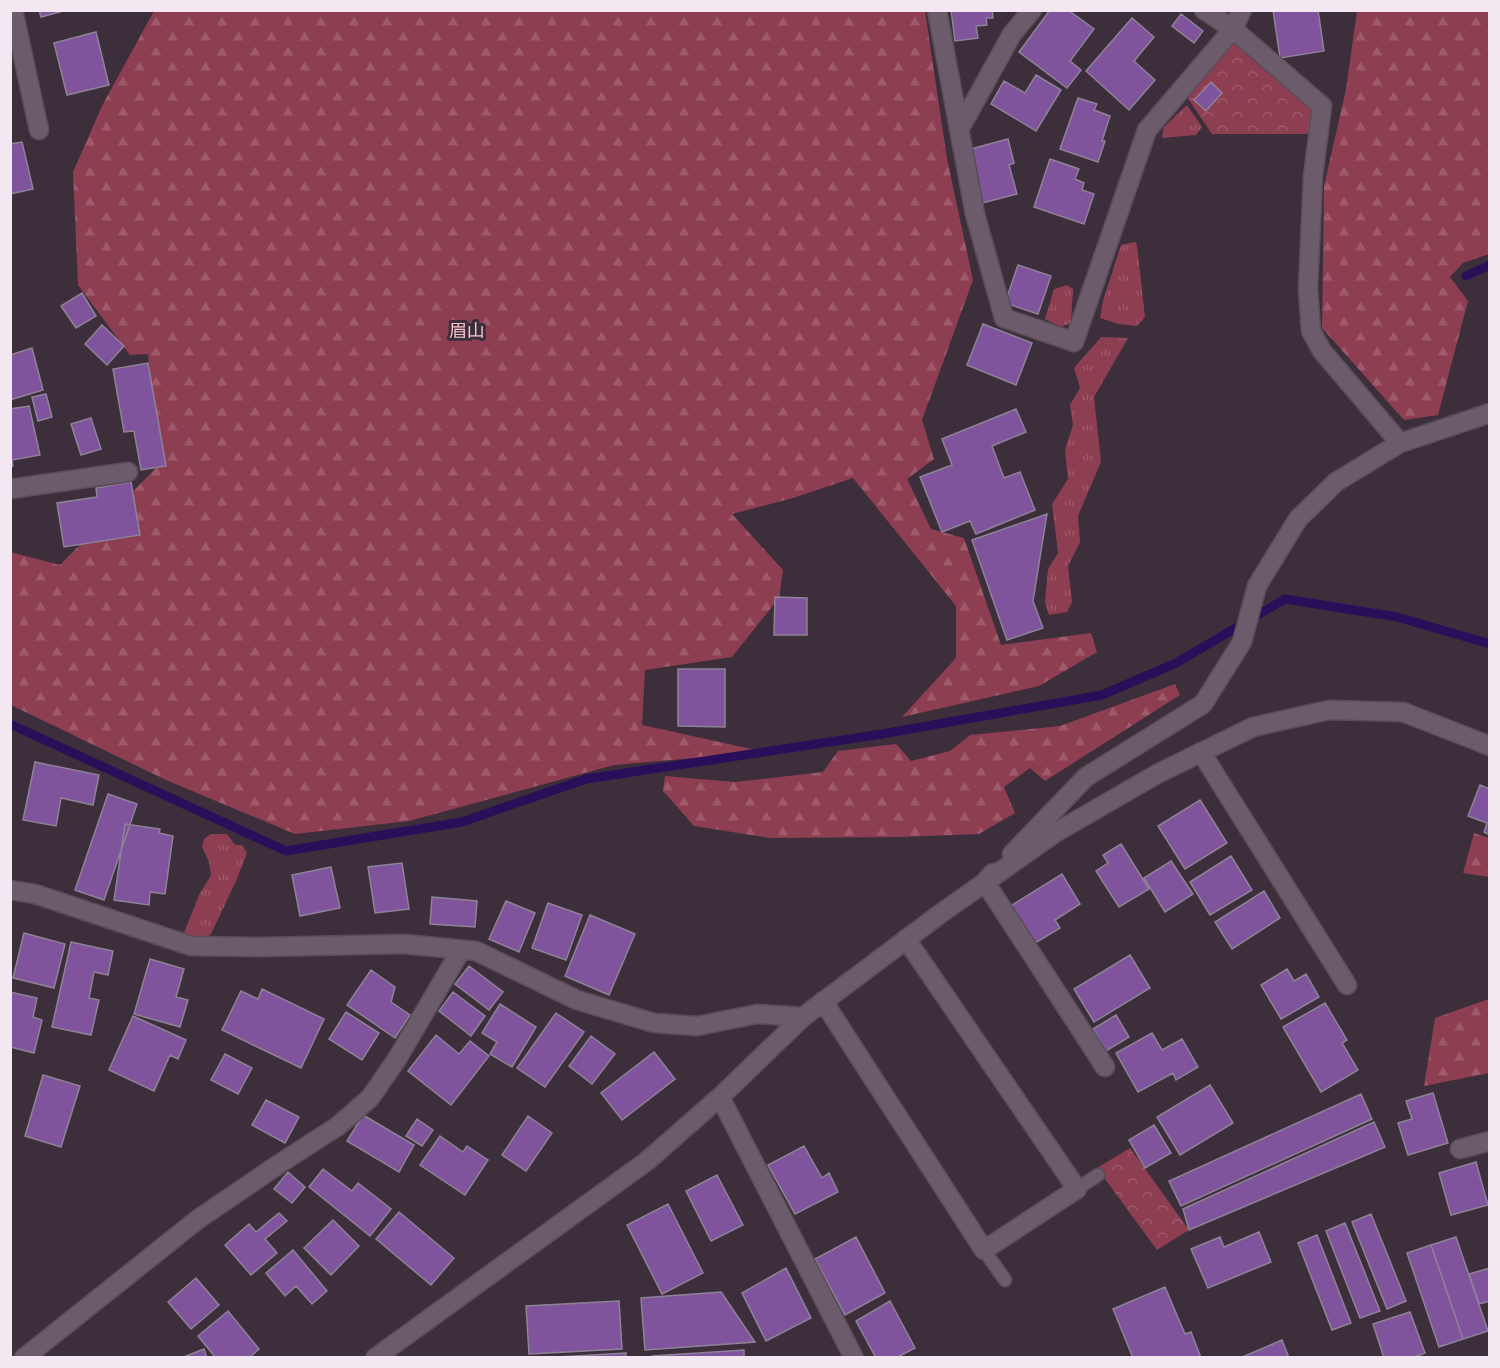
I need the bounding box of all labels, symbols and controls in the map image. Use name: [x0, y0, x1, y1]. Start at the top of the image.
park label: 眉山: [449, 319, 485, 343]

